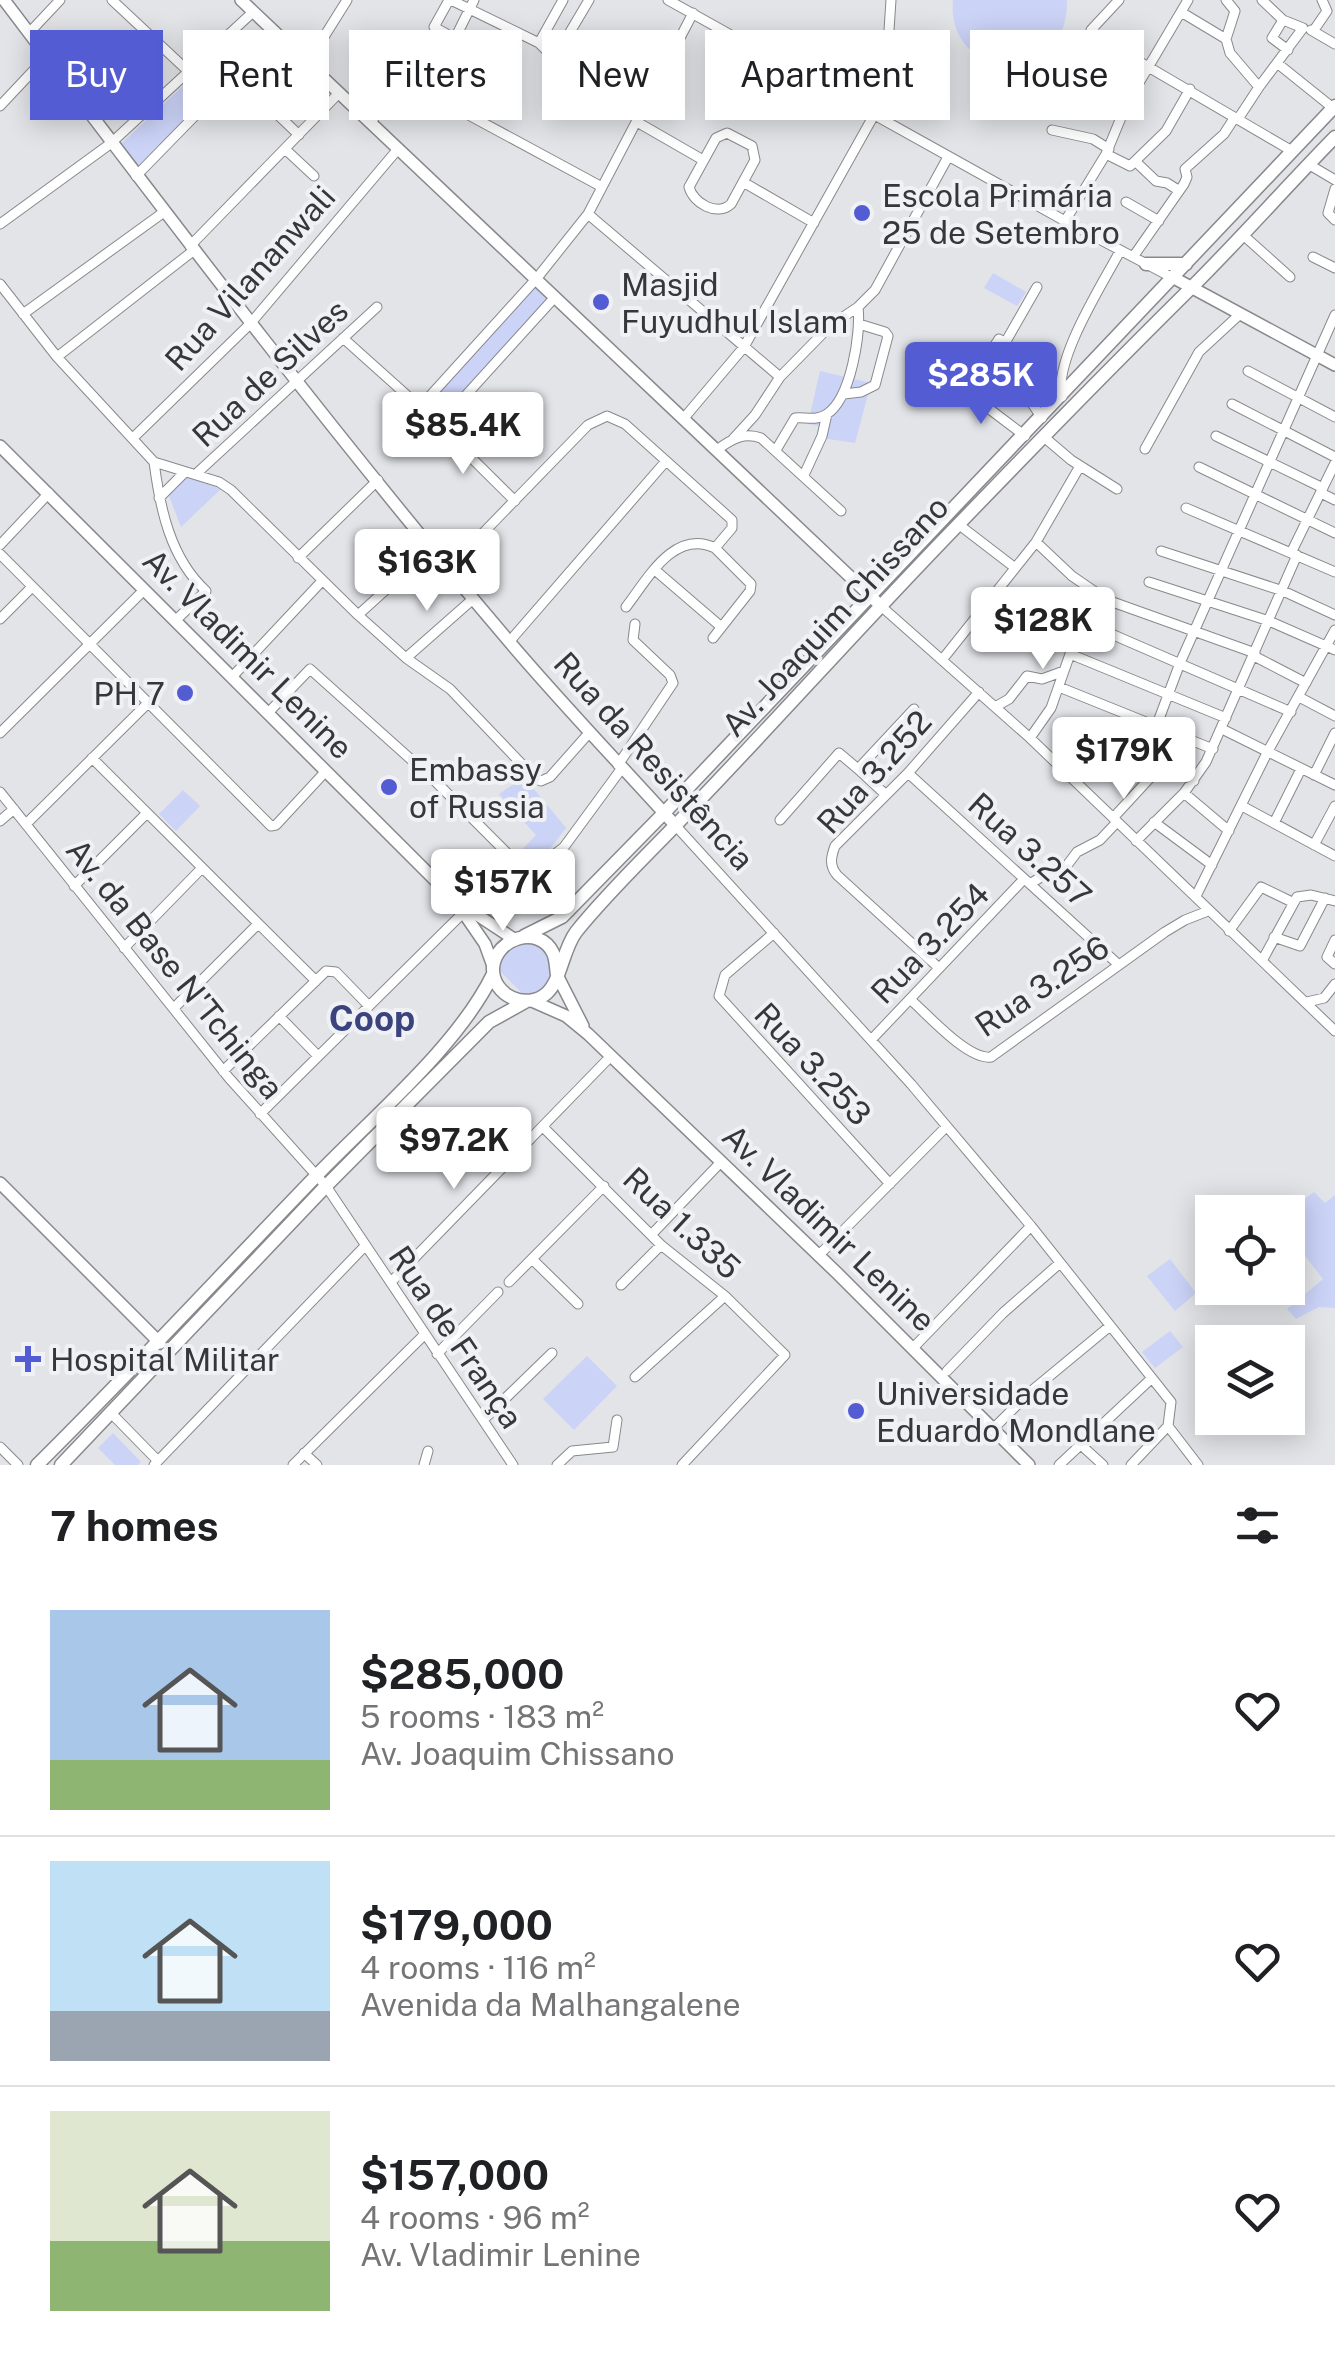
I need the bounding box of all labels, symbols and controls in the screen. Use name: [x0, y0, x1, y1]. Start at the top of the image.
chip: Buy: [30, 30, 163, 120]
chip: Rent: [183, 30, 329, 120]
chip: Filters: [349, 30, 522, 120]
chip: New: [542, 30, 685, 120]
chip: Apartment: [705, 30, 950, 120]
chip: House: [970, 30, 1144, 120]
place label: Escola Primária 25 de Setembro: [882, 177, 1120, 251]
street label: Rua Vilananwali: [158, 178, 342, 378]
marker: Escola Primária 25 de Setembro: [851, 202, 873, 224]
place label: Masjid Fuyudhul Islam: [621, 266, 848, 340]
marker: Masjid Fuyudhul Islam: [590, 291, 612, 313]
street label: Rua de Silves: [185, 292, 355, 454]
pin: $285K: [911, 342, 1051, 427]
text: $285K: [927, 356, 1035, 393]
pin: $85.4K: [382, 392, 544, 477]
text: $85.4K: [404, 406, 522, 443]
street label: Av. Joaquim Chissano: [714, 488, 956, 744]
pin: $163K: [357, 529, 497, 614]
street label: Av. Vladimir Lenine: [136, 542, 360, 766]
text: $163K: [377, 543, 477, 580]
pin: $128K: [973, 587, 1113, 672]
text: $128K: [993, 601, 1093, 638]
street label: Rua da Resistência: [547, 645, 761, 877]
place label: PH 7: [93, 675, 165, 712]
marker: PH 7: [174, 682, 196, 704]
street label: Rua 3.252: [809, 703, 939, 841]
pin: $179K: [1054, 717, 1194, 802]
text: $179K: [1074, 731, 1174, 768]
place label: Embassy of Russia: [409, 751, 545, 825]
marker: Embassy of Russia: [378, 776, 400, 798]
street label: Rua 3.257: [961, 785, 1099, 915]
street label: Av. da Base N'Tchinga: [59, 832, 291, 1106]
pin: $157K: [433, 849, 573, 934]
text: $157K: [453, 863, 553, 900]
street label: Rua 3.254: [864, 875, 996, 1011]
street label: Rua 3.256: [968, 928, 1116, 1044]
street label: Rua 3.253: [747, 995, 879, 1133]
district label: Coop: [329, 998, 415, 1039]
pin: $97.2K: [373, 1107, 535, 1192]
street label: Av. Vladimir Lenine: [715, 1117, 943, 1339]
text: $97.2K: [398, 1121, 510, 1158]
street label: Rua 1.335: [616, 1160, 748, 1286]
map controls: [1195, 1195, 1305, 1435]
button: locate: [1195, 1195, 1305, 1305]
street label: Rua de França: [381, 1239, 531, 1435]
button: layers: [1195, 1325, 1305, 1435]
place label: Hospital Militar: [50, 1341, 279, 1378]
marker: Hospital Militar: [15, 1346, 41, 1372]
place label: Universidade Eduardo Mondlane: [876, 1375, 1156, 1449]
marker: Universidade Eduardo Mondlane: [845, 1400, 867, 1422]
icon: filters: [1230, 1498, 1285, 1553]
text: 7 homes: [50, 1501, 219, 1550]
text: $285,000: [360, 1649, 564, 1698]
icon: home: [130, 1650, 250, 1770]
icon: heart: [1230, 1683, 1285, 1738]
text: 5 rooms · 183 m²: [360, 1698, 604, 1735]
text: Av. Joaquim Chissano: [360, 1735, 675, 1772]
text: $179,000: [360, 1900, 553, 1949]
icon: home: [130, 1901, 250, 2021]
icon: heart: [1230, 1934, 1285, 1989]
text: 4 rooms · 116 m²: [360, 1949, 596, 1986]
text: Avenida da Malhangalene: [360, 1986, 741, 2023]
text: $157,000: [360, 2150, 549, 2199]
icon: home: [130, 2151, 250, 2271]
icon: heart: [1230, 2184, 1285, 2239]
text: 4 rooms · 96 m²: [360, 2199, 590, 2236]
text: Av. Vladimir Lenine: [360, 2236, 641, 2273]

